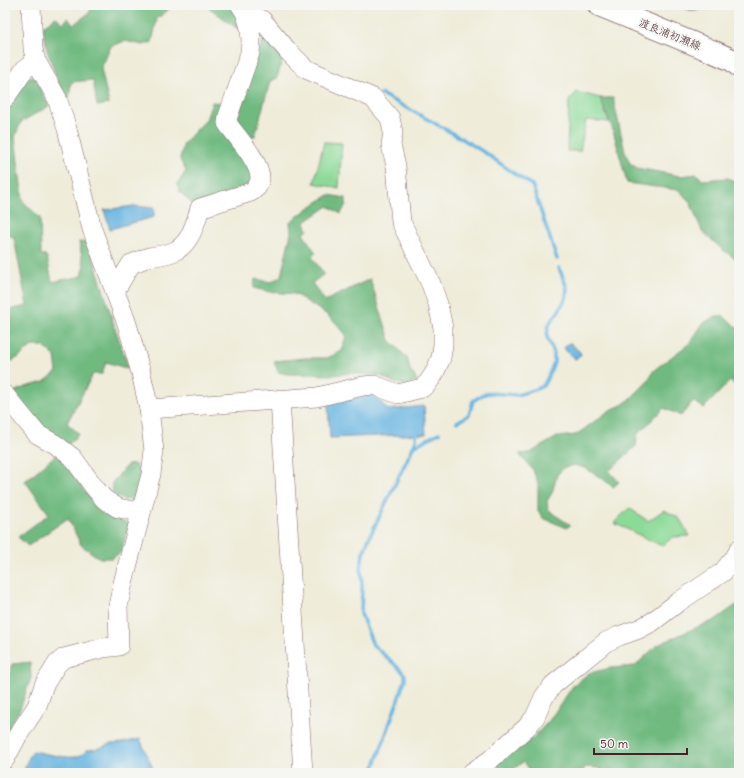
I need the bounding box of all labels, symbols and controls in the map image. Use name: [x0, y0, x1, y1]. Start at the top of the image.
street label: 渡良浦初瀬線: [637, 15, 703, 53]
scale bar: [594, 730, 687, 756]
text: 50 m: [600, 736, 629, 751]

